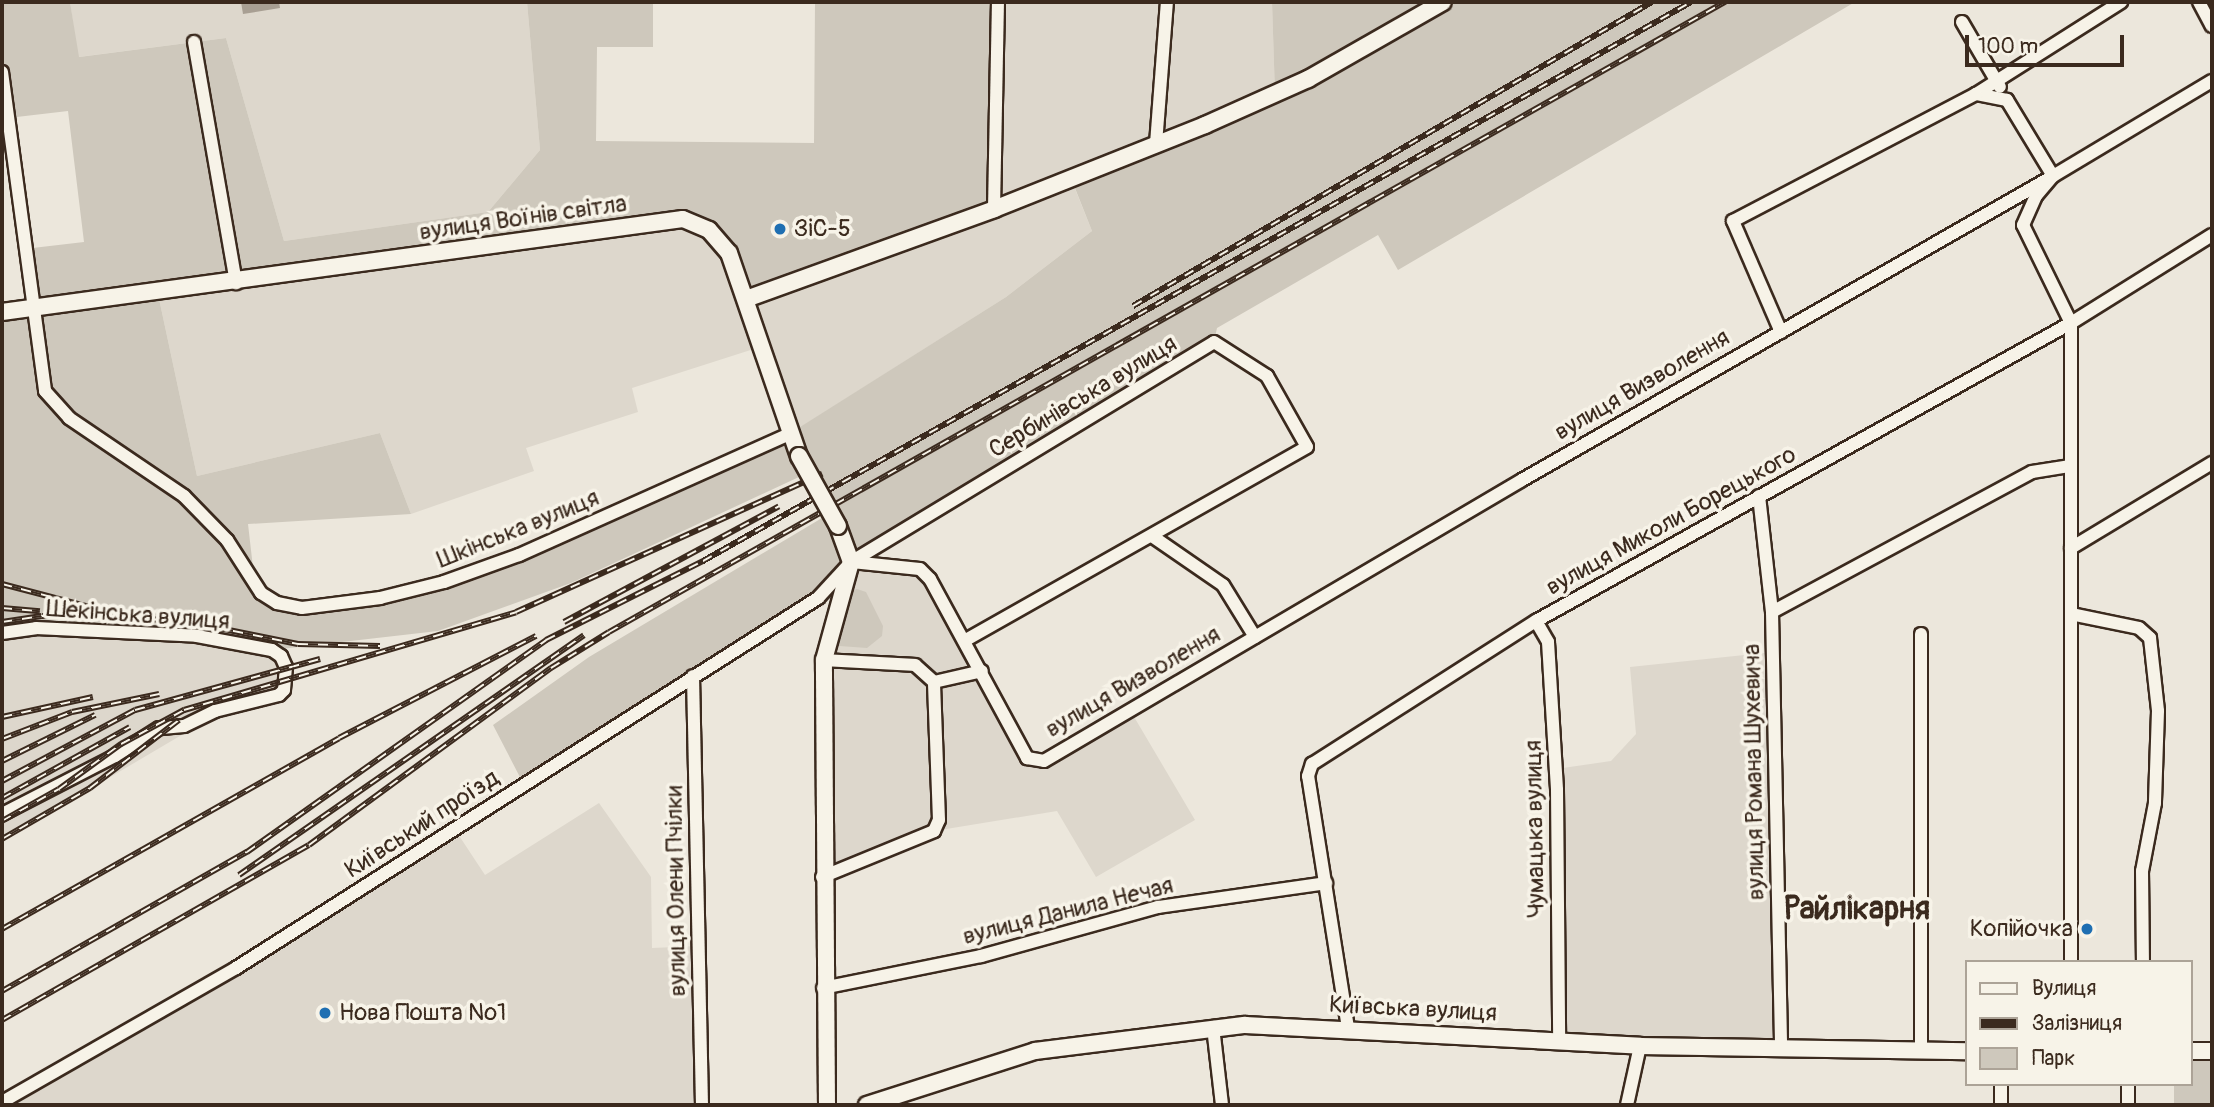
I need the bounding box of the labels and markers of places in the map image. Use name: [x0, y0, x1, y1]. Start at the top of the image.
place label: ЗіС-5: [794, 215, 851, 243]
marker: ЗіС-5: [772, 221, 788, 237]
place label: Копійочка: [1970, 915, 2073, 943]
marker: Копійочка: [2079, 921, 2095, 937]
place label: Нова Пошта №1: [339, 999, 506, 1027]
marker: Нова Пошта №1: [317, 1005, 333, 1021]

